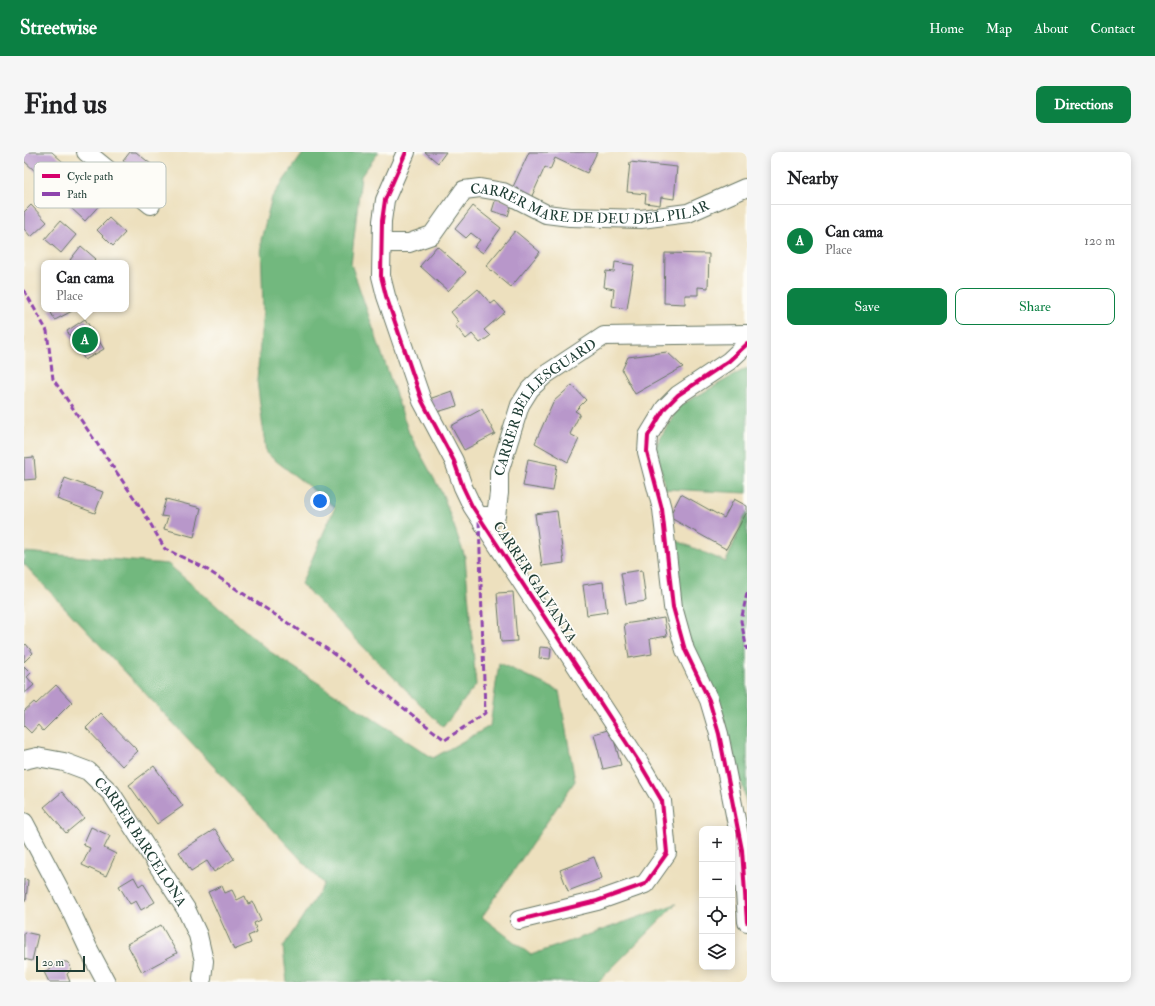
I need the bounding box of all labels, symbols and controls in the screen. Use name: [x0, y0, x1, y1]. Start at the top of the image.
text: Streetwise: [20, 16, 97, 40]
text: Home: [929, 20, 964, 37]
text: Map: [986, 20, 1012, 37]
text: About: [1034, 20, 1068, 37]
text: Contact: [1090, 20, 1135, 37]
button: Directions: [1036, 86, 1131, 123]
text: Find us: [24, 87, 107, 122]
legend: [34, 162, 166, 208]
text: Nearby: [787, 168, 838, 189]
text: Cycle path: [67, 170, 113, 184]
street label: CARRER MARE DE DEU DEL PILAR: [469, 179, 712, 228]
text: Path: [67, 188, 87, 201]
text: Can cama: [825, 223, 883, 242]
text: A: [796, 233, 804, 249]
text: 120 m: [1084, 233, 1115, 249]
text: Place: [825, 242, 852, 258]
popup: [41, 260, 129, 312]
text: Can cama: [56, 269, 114, 288]
text: Place: [56, 288, 83, 304]
button: Save: [787, 288, 947, 325]
button: Share: [955, 288, 1115, 325]
pin: A: [72, 325, 98, 355]
street label: CARRER BELLESGUARD: [490, 335, 600, 478]
your location: [310, 491, 330, 511]
street label: CARRER GALVANYA: [489, 518, 581, 646]
street label: CARRER BARCELONA: [91, 773, 191, 910]
map controls: [699, 826, 735, 970]
button: +: [699, 826, 735, 862]
button: −: [699, 862, 735, 898]
button: locate: [699, 898, 735, 934]
button: layers: [699, 934, 735, 970]
scale bar: [36, 954, 85, 973]
text: 20 m: [42, 956, 64, 969]

